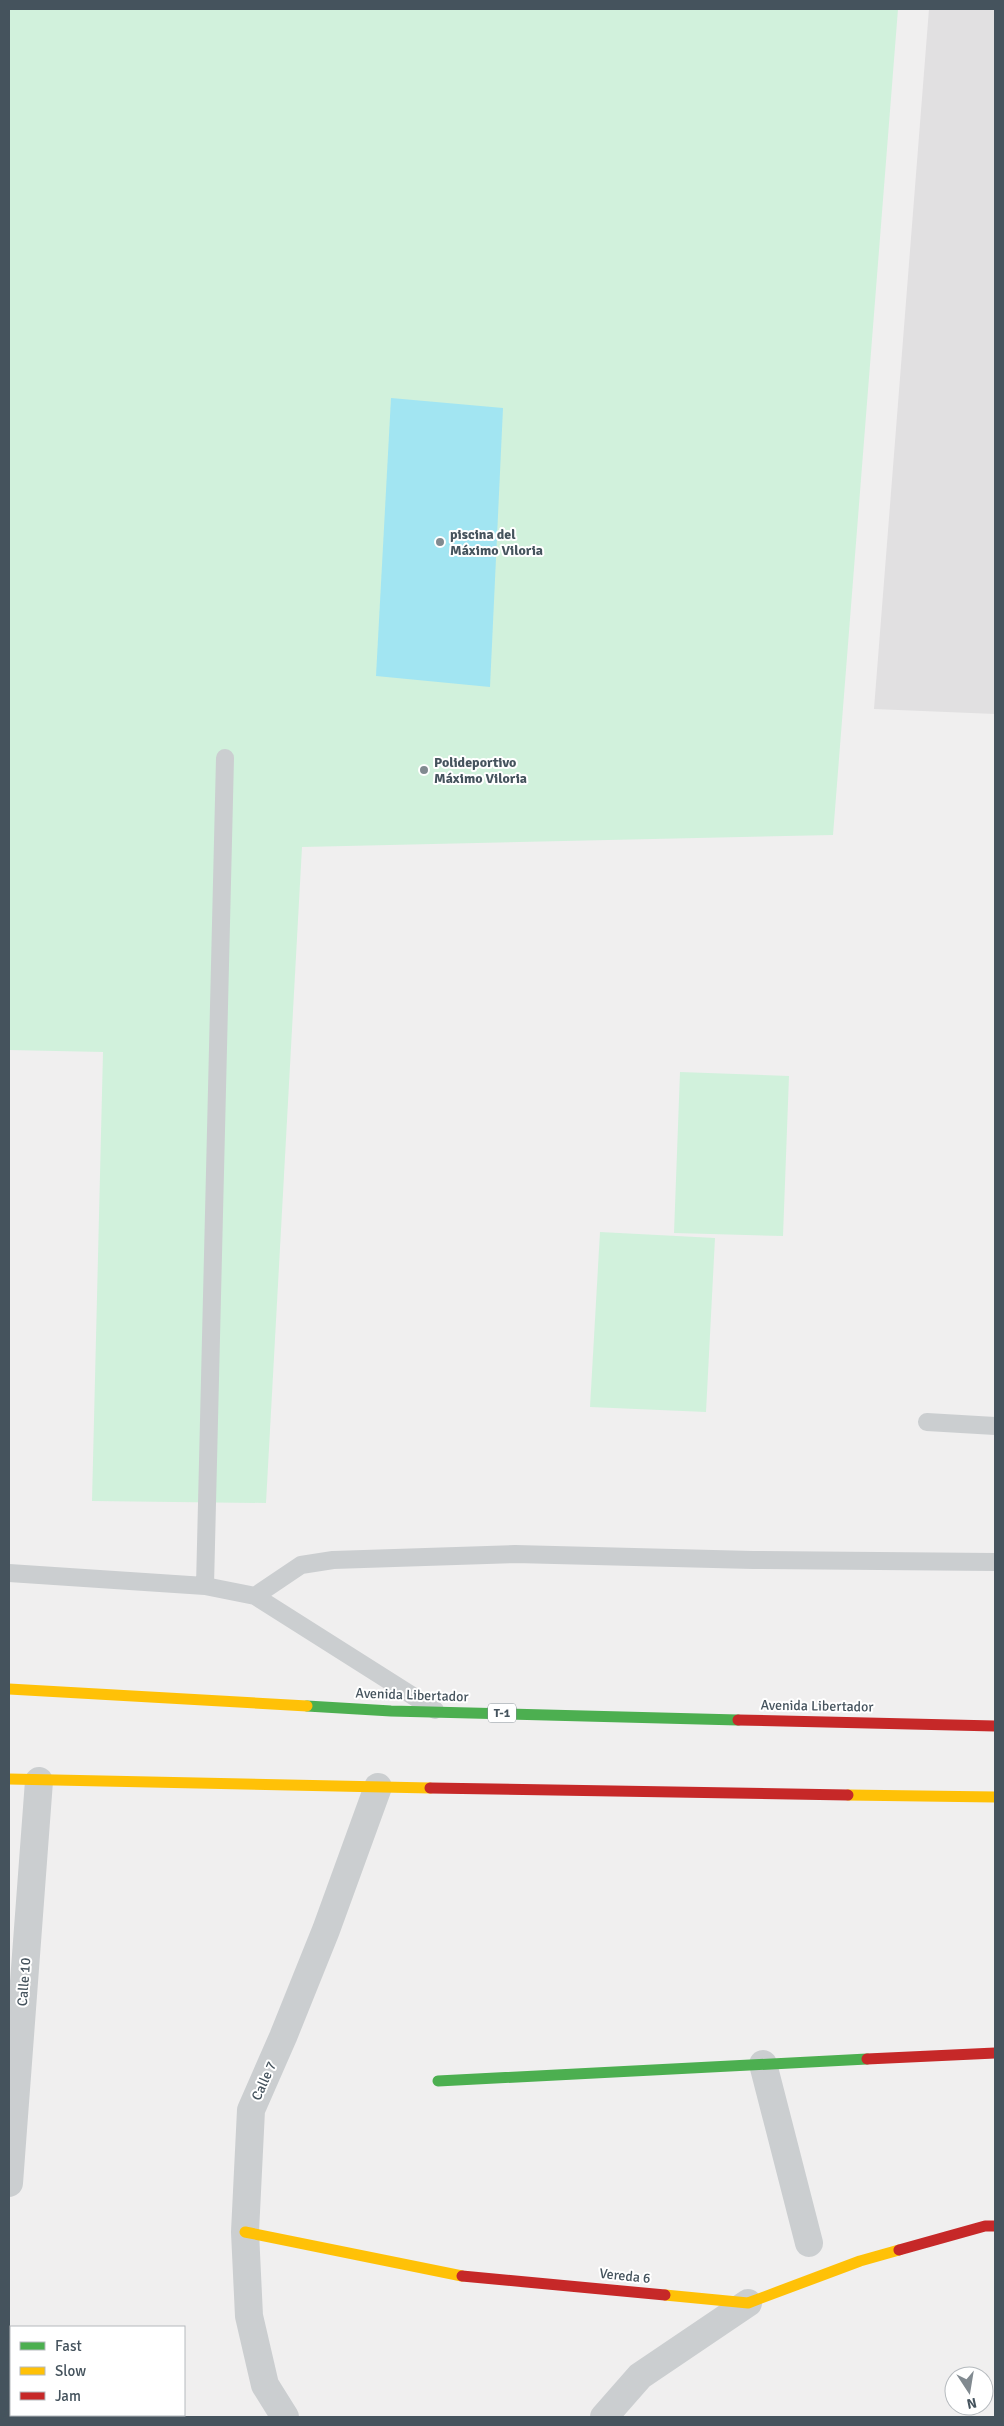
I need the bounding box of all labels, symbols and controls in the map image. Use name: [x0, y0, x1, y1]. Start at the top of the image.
place label: piscina del Máximo Viloria: [450, 526, 543, 559]
marker: piscina del Máximo Viloria: [434, 536, 446, 548]
place label: Polideportivo Máximo Viloria: [434, 754, 527, 787]
marker: Polideportivo Máximo Viloria: [418, 764, 430, 776]
street label: Avenida Libertador: [355, 1685, 470, 1705]
street label: Avenida Libertador: [760, 1697, 874, 1715]
road number: T-1: [488, 1704, 516, 1722]
street label: Calle 10: [14, 1957, 34, 2007]
street label: Calle 7: [248, 2059, 280, 2103]
street label: Vereda 6: [599, 2265, 651, 2287]
legend: [10, 2326, 185, 2416]
text: Fast: [55, 2337, 82, 2355]
text: Slow: [55, 2362, 86, 2380]
north arrow: [944, 2366, 994, 2416]
text: Jam: [55, 2387, 81, 2405]
text: N: [965, 2394, 978, 2413]

